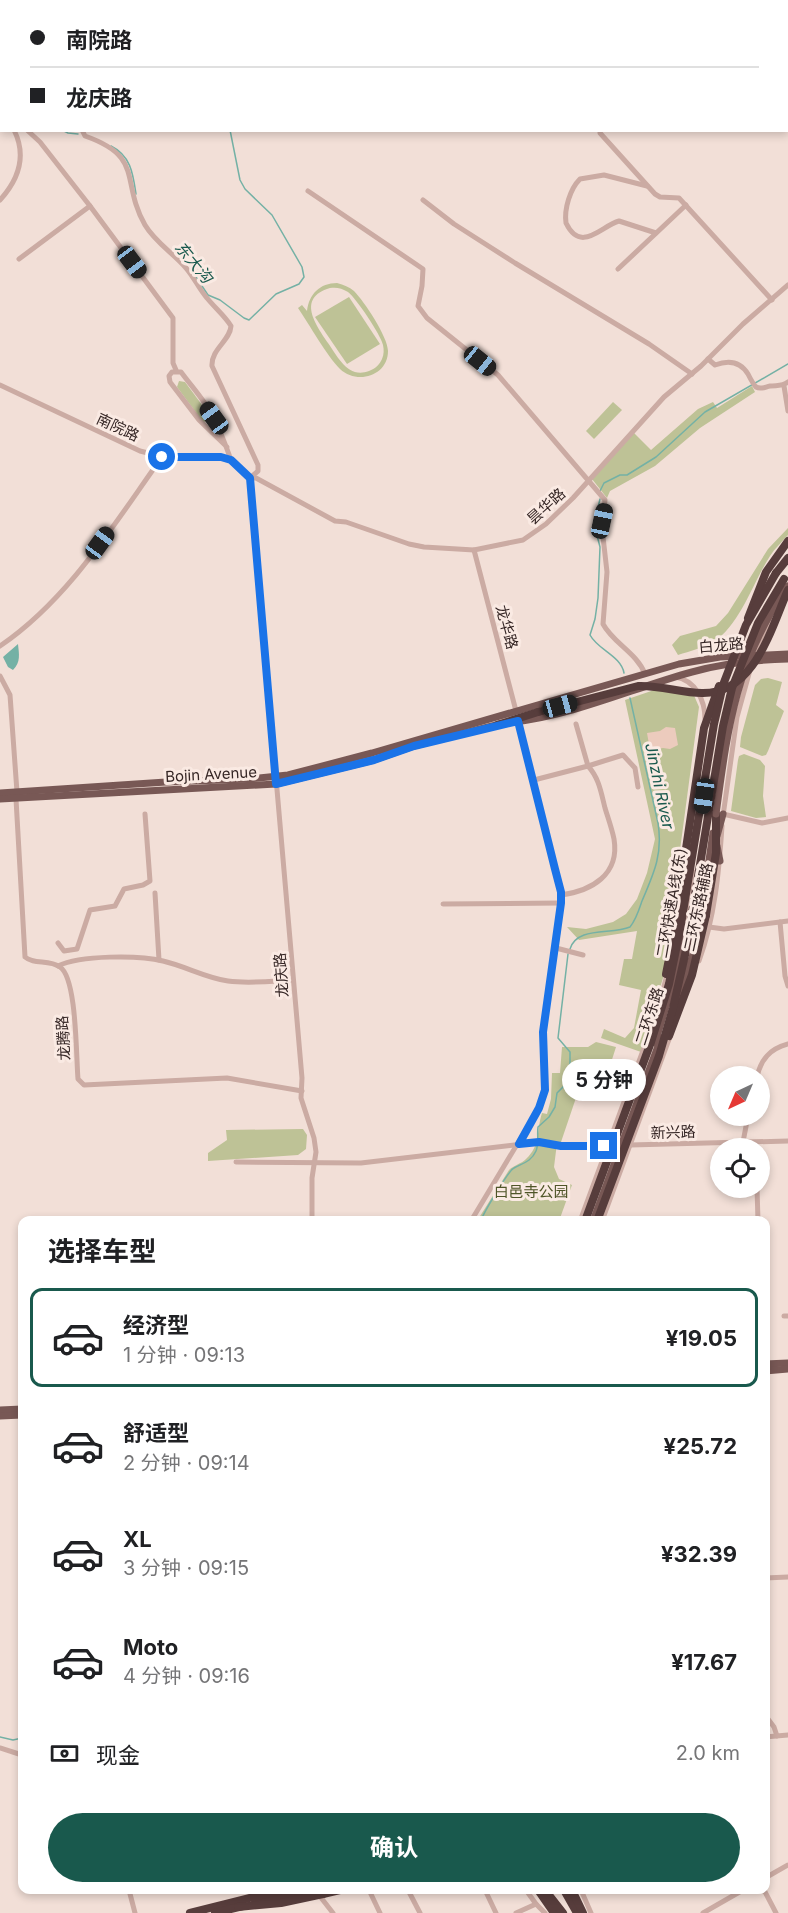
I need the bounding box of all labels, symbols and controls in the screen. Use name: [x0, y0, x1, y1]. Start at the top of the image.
text: 南院路: [66, 27, 132, 53]
text: 龙庆路: [66, 85, 132, 111]
water label: 东大沟: [171, 237, 218, 288]
car: [114, 242, 150, 282]
car: [460, 343, 500, 379]
car: [196, 398, 232, 438]
street label: 南院路: [94, 409, 142, 445]
route start: [148, 443, 175, 470]
street label: 昙华路: [523, 484, 569, 528]
car: [589, 502, 615, 540]
car: [82, 523, 118, 563]
street label: 龙华路: [492, 603, 522, 651]
street label: 白龙路: [698, 634, 744, 656]
car: [540, 693, 580, 719]
water label: Jinzhi River: [641, 741, 679, 832]
street label: Bojin Avenue: [165, 762, 257, 786]
car: [693, 777, 715, 815]
street label: 二环快速A线(东): [652, 847, 690, 959]
street label: 二环东路辅路: [679, 861, 717, 953]
street label: 龙庆路: [270, 952, 292, 998]
street label: 二环东路: [631, 985, 667, 1047]
street label: 龙腾路: [52, 1015, 74, 1061]
callout: 5 分钟: [562, 1059, 646, 1101]
north arrow: [710, 1066, 770, 1126]
map controls: [710, 1066, 770, 1198]
text: 5 分钟: [575, 1068, 633, 1092]
street label: 新兴路: [650, 1122, 696, 1142]
route end: [590, 1132, 617, 1159]
button: locate: [710, 1138, 770, 1198]
park label: 白邑寺公园: [493, 1182, 569, 1201]
text: 选择车型: [48, 1235, 156, 1268]
icon: car: [51, 1311, 105, 1365]
text: 经济型: [123, 1312, 189, 1338]
text: ¥19.05: [666, 1325, 737, 1351]
text: 1 分钟 · 09:13: [123, 1343, 245, 1367]
icon: car: [51, 1419, 105, 1473]
text: 舒适型: [123, 1420, 189, 1446]
text: ¥25.72: [664, 1433, 737, 1459]
text: 2 分钟 · 09:14: [123, 1451, 250, 1475]
text: XL: [123, 1526, 152, 1552]
icon: car: [51, 1527, 105, 1581]
text: ¥32.39: [661, 1541, 737, 1567]
text: 3 分钟 · 09:15: [123, 1556, 249, 1580]
text: Moto: [123, 1634, 178, 1660]
icon: car: [51, 1635, 105, 1689]
text: ¥17.67: [671, 1649, 737, 1675]
text: 4 分钟 · 09:16: [123, 1664, 250, 1688]
icon: cash: [48, 1737, 81, 1770]
text: 2.0 km: [676, 1741, 740, 1765]
text: 现金: [96, 1742, 140, 1768]
button: 确认: [48, 1813, 740, 1882]

